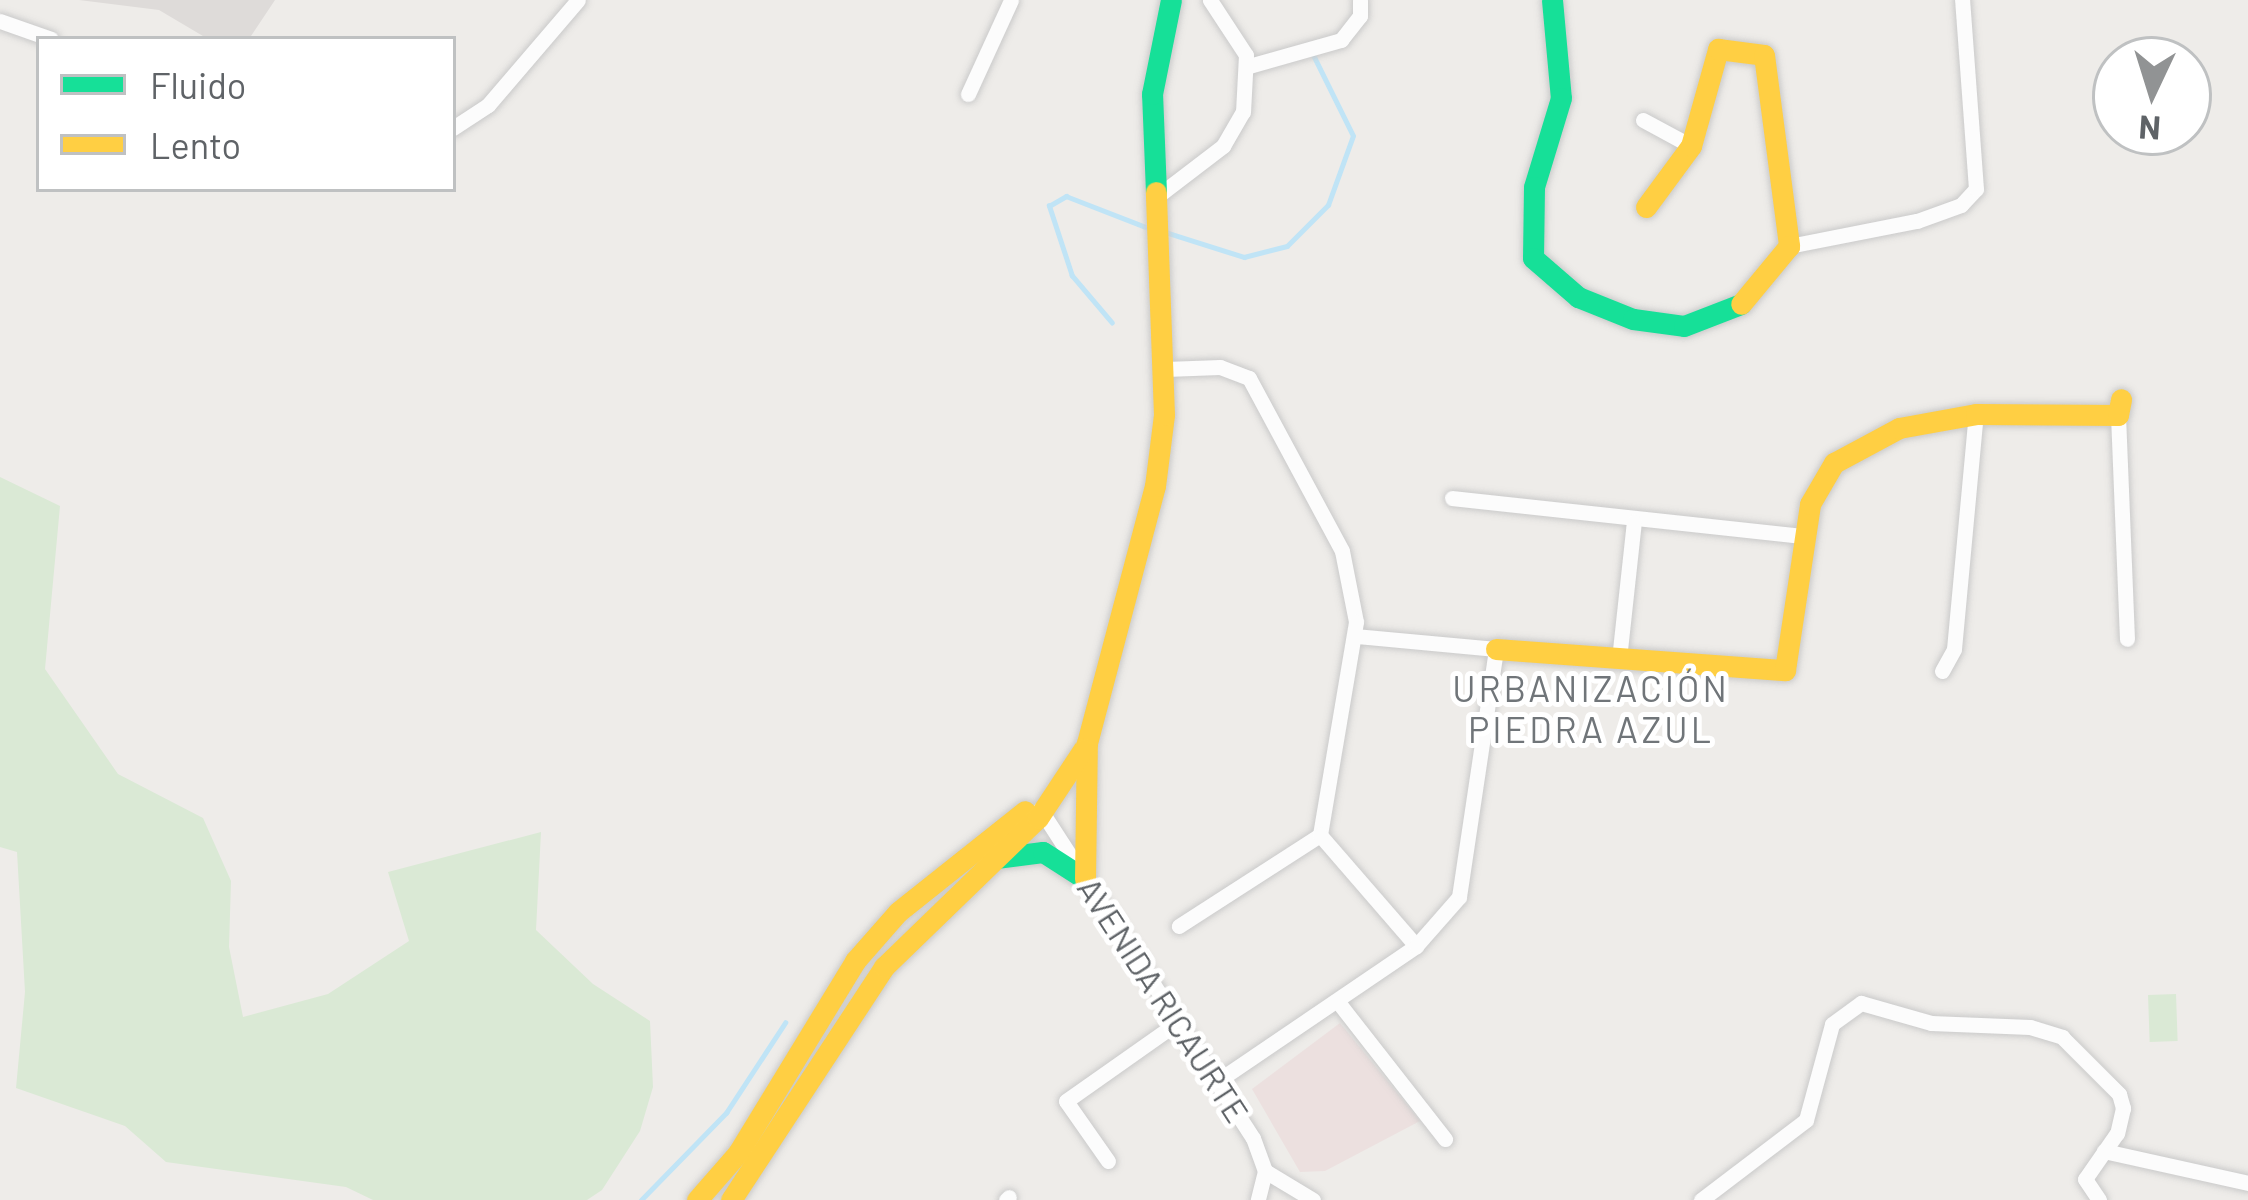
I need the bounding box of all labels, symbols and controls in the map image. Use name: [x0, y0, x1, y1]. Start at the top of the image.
legend: [36, 36, 456, 192]
north arrow: [2092, 36, 2212, 156]
text: Fluido: [150, 63, 246, 106]
text: N: [2137, 108, 2162, 150]
text: Lento: [150, 123, 241, 166]
district label: URBANIZACIÓN PIEDRA AZUL: [1452, 665, 1730, 750]
street label: AVENIDA RICAURTE: [1069, 870, 1257, 1130]

